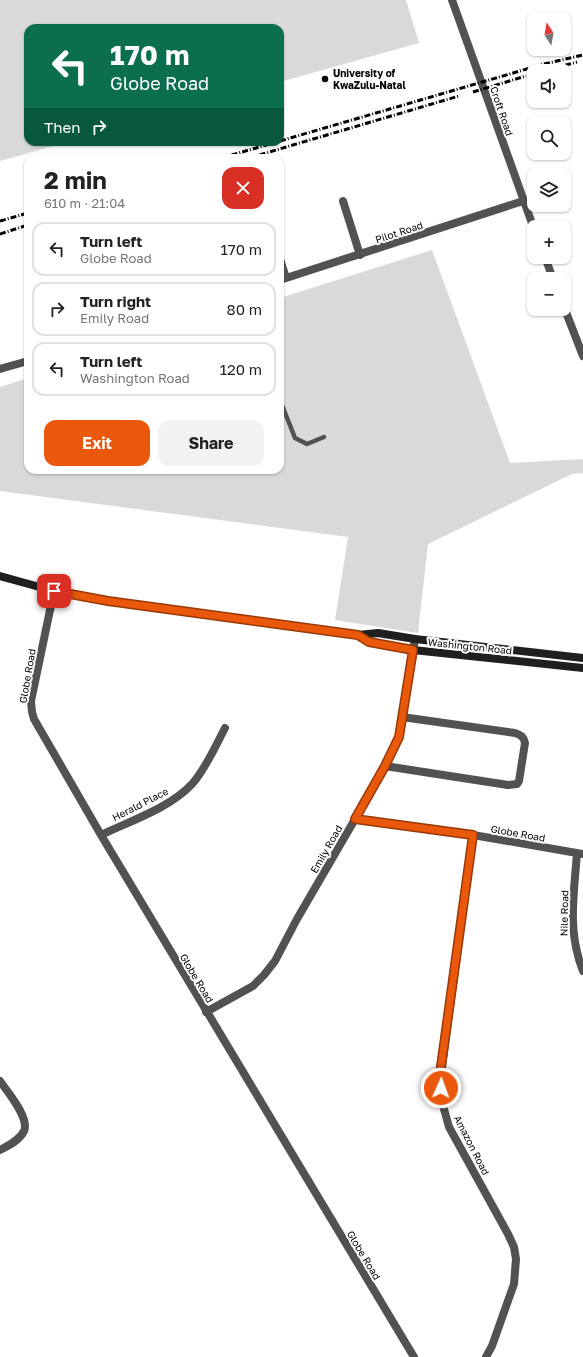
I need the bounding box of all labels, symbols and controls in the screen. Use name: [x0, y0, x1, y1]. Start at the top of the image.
north arrow: [527, 12, 571, 56]
map controls: [527, 12, 571, 316]
text: 170 m: [110, 38, 189, 71]
icon: left: [44, 40, 96, 92]
button: sound: [527, 64, 571, 108]
place label: University of KwaZulu-Natal: [333, 67, 406, 91]
text: Globe Road: [110, 72, 209, 94]
marker: University of KwaZulu-Natal: [320, 74, 330, 84]
street label: Croft Road: [488, 85, 516, 137]
icon: right: [88, 116, 110, 138]
button: search: [527, 116, 571, 160]
text: Then: [44, 118, 80, 136]
text: 2 min: [44, 165, 107, 194]
button: close: [222, 167, 264, 209]
button: layers: [527, 168, 571, 212]
text: 610 m · 21:04: [44, 195, 125, 211]
street label: Pilot Road: [374, 219, 424, 245]
button: +: [527, 220, 571, 264]
text: Turn left: [80, 232, 142, 250]
icon: left: [46, 238, 68, 260]
text: 170 m: [220, 240, 262, 258]
text: Globe Road: [80, 250, 152, 266]
button: −: [527, 272, 571, 316]
text: Turn right: [80, 292, 151, 310]
icon: right: [46, 298, 68, 320]
text: 80 m: [227, 300, 262, 318]
text: Emily Road: [80, 310, 149, 326]
text: Turn left: [80, 352, 142, 370]
icon: left: [46, 358, 68, 380]
text: 120 m: [220, 360, 262, 378]
text: Washington Road: [80, 370, 190, 386]
button: Exit: [44, 420, 150, 466]
button: Share: [158, 420, 264, 466]
pin: [37, 574, 71, 608]
icon: arrive: [43, 580, 65, 602]
street label: Washington Road: [427, 636, 513, 656]
street label: Globe Road: [16, 648, 38, 704]
street label: Herald Place: [110, 785, 170, 823]
street label: Globe Road: [490, 822, 546, 844]
street label: Emily Road: [307, 823, 345, 875]
street label: Nile Road: [558, 890, 570, 936]
street label: Globe Road: [178, 951, 216, 1005]
position arrow: [420, 1067, 462, 1109]
street label: Amazon Road: [452, 1113, 492, 1177]
street label: Globe Road: [345, 1228, 383, 1282]

